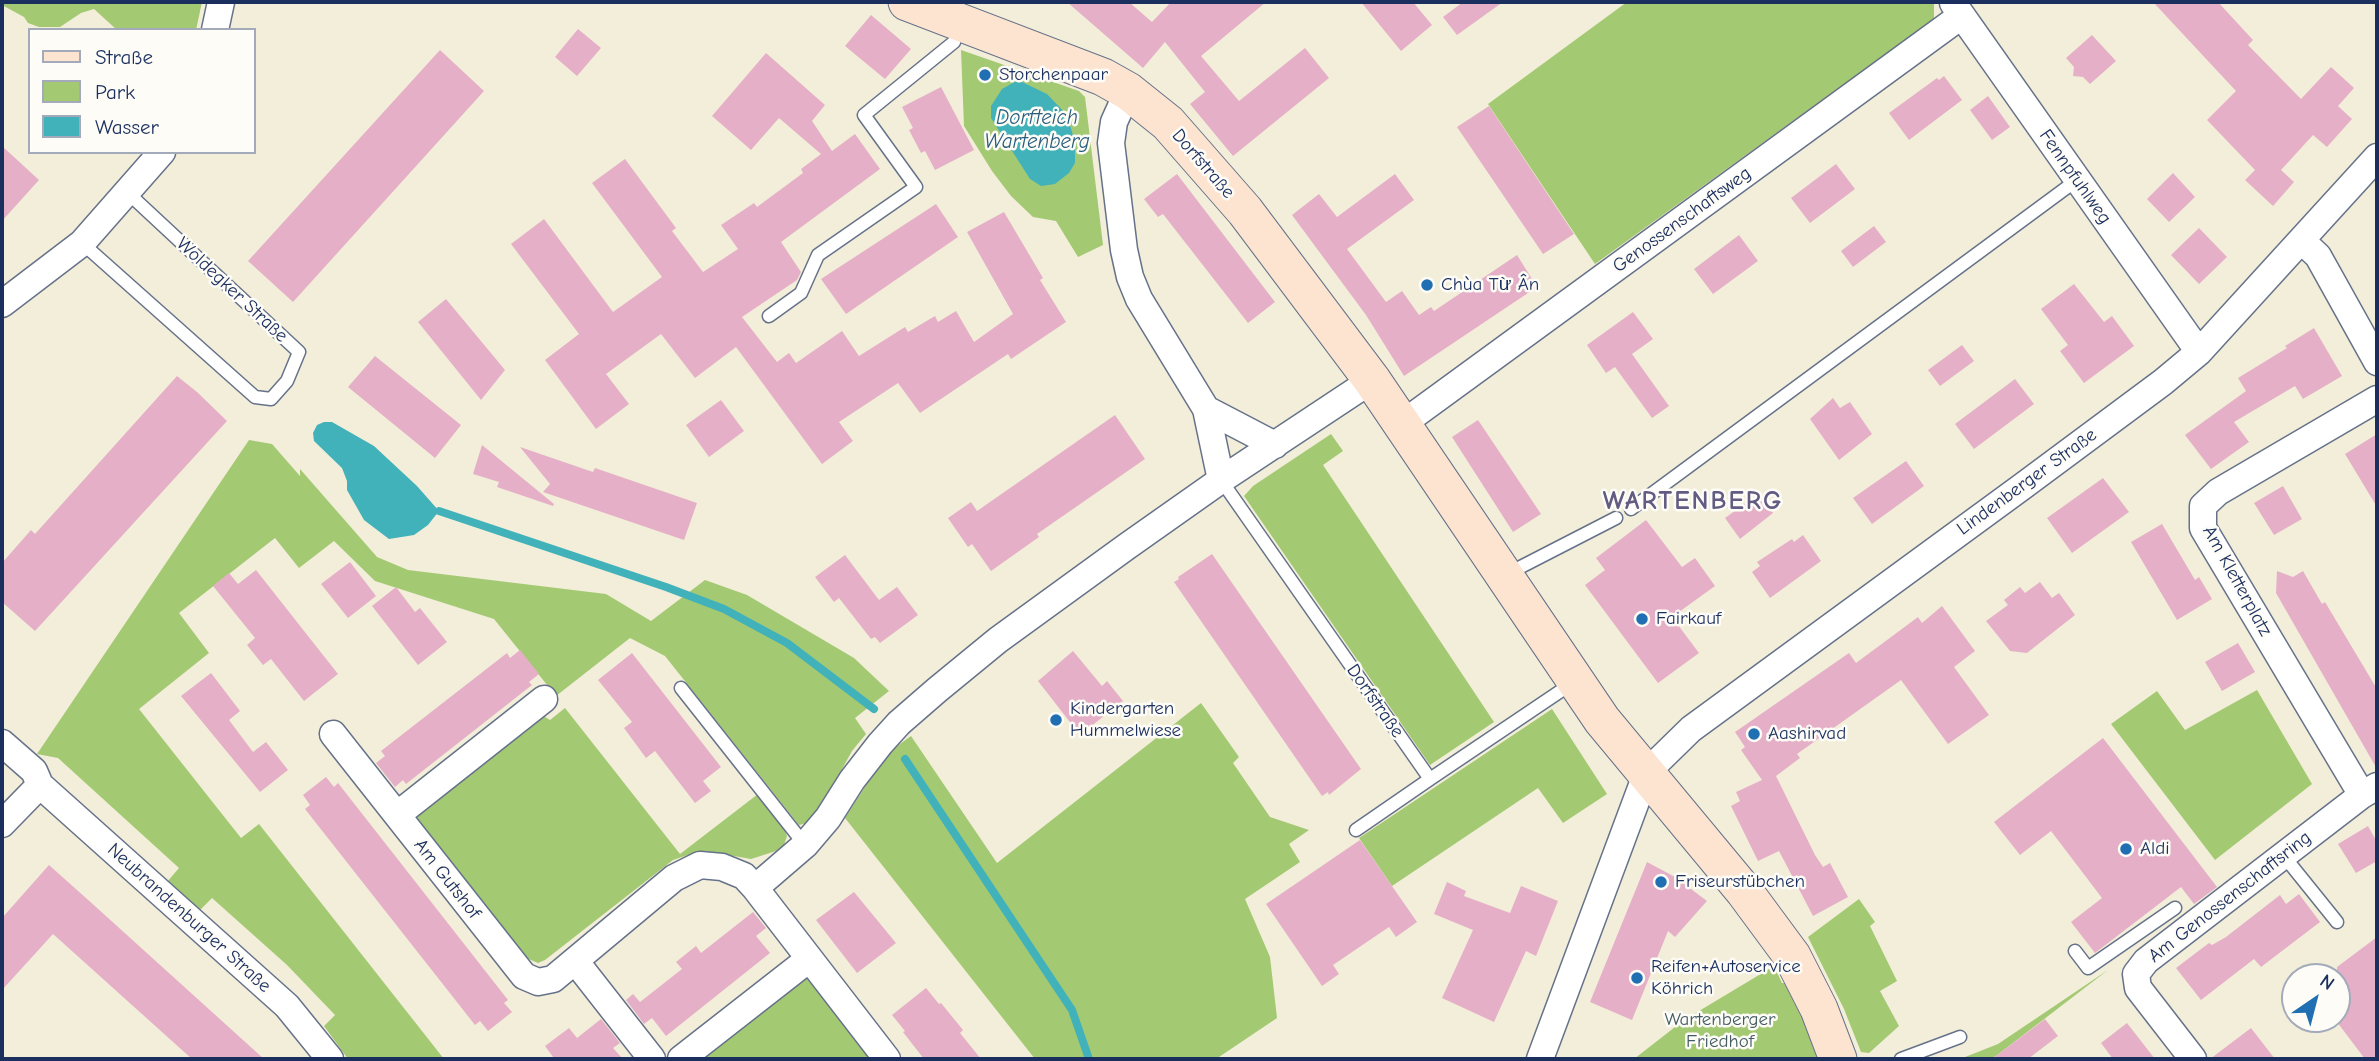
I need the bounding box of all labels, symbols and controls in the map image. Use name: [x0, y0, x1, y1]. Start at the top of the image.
legend: [28, 28, 256, 154]
text: Straße: [95, 45, 153, 69]
place label: Storchenpaar: [999, 64, 1108, 86]
marker: Storchenpaar: [977, 67, 993, 83]
text: Park: [95, 80, 135, 104]
water label: Dorfteich Wartenberg: [984, 105, 1090, 155]
text: Wasser: [95, 115, 159, 139]
street label: Dorfstraße: [1167, 125, 1239, 203]
street label: Fennpfuhlweg: [2034, 125, 2116, 229]
street label: Genossenschaftsweg: [1608, 162, 1756, 278]
street label: Woldegker Straße: [171, 232, 293, 348]
place label: Chùa Từ Ân: [1441, 274, 1539, 296]
marker: Chùa Từ Ân: [1419, 277, 1435, 293]
street label: Lindenberger Straße: [1953, 424, 2101, 540]
district label: WARTENBERG: [1604, 486, 1782, 518]
street label: Am Kletterplatz: [2197, 522, 2277, 640]
place label: Fairkauf: [1656, 608, 1721, 630]
marker: Fairkauf: [1634, 611, 1650, 627]
street label: Dorfstraße: [1341, 660, 1409, 742]
place label: Kindergarten Hummelwiese: [1070, 698, 1181, 742]
marker: Kindergarten Hummelwiese: [1048, 712, 1064, 728]
place label: Aashirvad: [1768, 723, 1846, 745]
marker: Aashirvad: [1746, 726, 1762, 742]
street label: Am Genossenschaftsring: [2144, 826, 2316, 968]
street label: Am Gutshof: [409, 834, 485, 924]
place label: Aldi: [2140, 838, 2170, 860]
street label: Neubrandenburger Straße: [103, 839, 275, 997]
marker: Aldi: [2118, 841, 2134, 857]
place label: Friseurstübchen: [1675, 871, 1805, 893]
marker: Friseurstübchen: [1653, 874, 1669, 890]
place label: Reifen+Autoservice Köhrich: [1651, 956, 1801, 1000]
north arrow: [2281, 963, 2351, 1033]
marker: Reifen+Autoservice Köhrich: [1629, 970, 1645, 986]
text: N: [2316, 970, 2338, 995]
park label: Wartenberger Friedhof: [1664, 1009, 1776, 1053]

